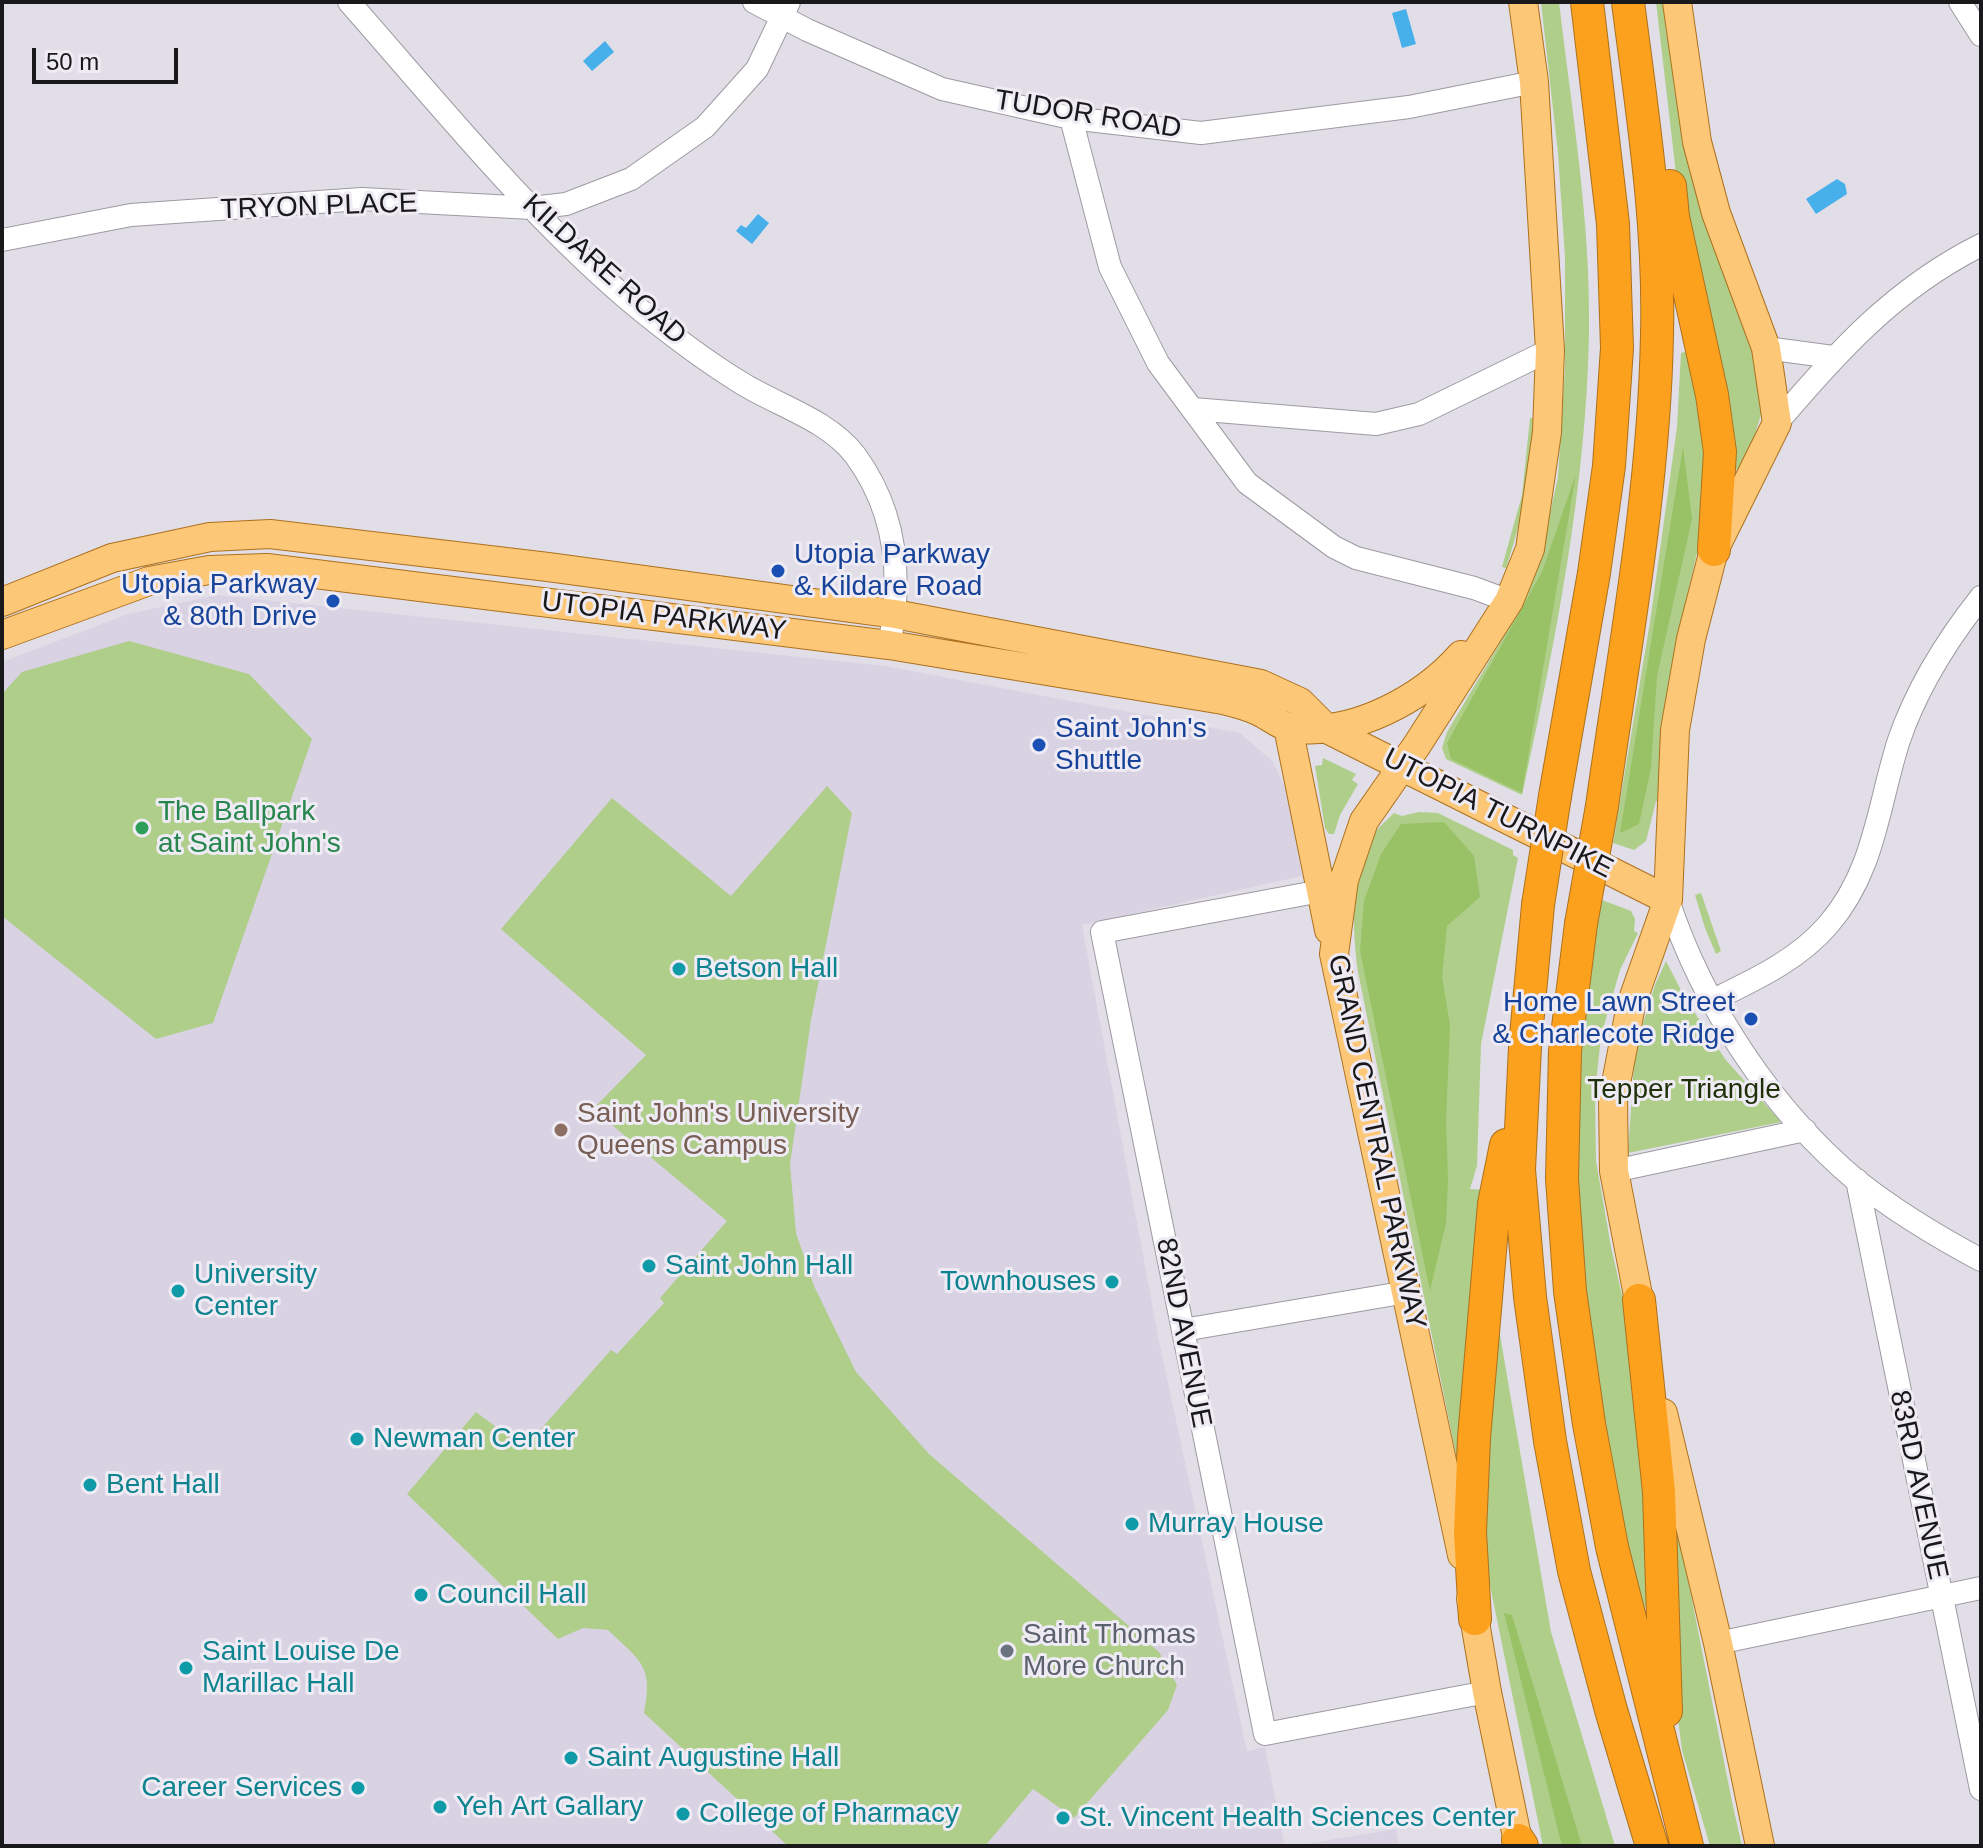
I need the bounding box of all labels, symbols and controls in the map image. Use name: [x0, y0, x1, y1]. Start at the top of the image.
scale bar: [36, 32, 182, 82]
text: 50 m: [46, 48, 99, 75]
street label: TUDOR ROAD: [992, 84, 1184, 146]
street label: TRYON PLACE: [220, 187, 418, 227]
street label: KILDARE ROAD: [515, 188, 693, 352]
place label: Utopia Parkway & Kildare Road: [794, 538, 990, 604]
marker: Utopia Parkway & Kildare Road: [769, 562, 787, 580]
place label: Utopia Parkway & 80th Drive: [121, 568, 317, 634]
street label: UTOPIA PARKWAY: [540, 585, 788, 649]
marker: Utopia Parkway & 80th Drive: [324, 592, 342, 610]
place label: Saint John's Shuttle: [1055, 712, 1207, 778]
marker: Saint John's Shuttle: [1030, 736, 1048, 754]
street label: UTOPIA TURNPIKE: [1378, 742, 1618, 886]
place label: The Ballpark at Saint John's: [158, 795, 341, 861]
marker: The Ballpark at Saint John's: [133, 819, 151, 837]
place label: Betson Hall: [695, 952, 838, 986]
street label: GRAND CENTRAL PARKWAY: [1320, 952, 1432, 1332]
marker: Betson Hall: [670, 960, 688, 978]
place label: Home Lawn Street & Charlecote Ridge: [1492, 986, 1735, 1052]
marker: Home Lawn Street & Charlecote Ridge: [1742, 1010, 1760, 1028]
park label: Tepper Triangle: [1587, 1073, 1781, 1107]
place label: Saint John's University Queens Campus: [577, 1097, 859, 1163]
marker: Saint John's University Queens Campus: [552, 1121, 570, 1139]
street label: 82ND AVENUE: [1148, 1235, 1218, 1431]
place label: Saint John Hall: [665, 1249, 853, 1283]
marker: Saint John Hall: [640, 1257, 658, 1275]
place label: University Center: [194, 1258, 317, 1324]
place label: Townhouses: [940, 1265, 1096, 1299]
marker: Townhouses: [1103, 1273, 1121, 1291]
marker: University Center: [169, 1282, 187, 1300]
street label: 83RD AVENUE: [1882, 1387, 1954, 1583]
place label: Newman Center: [373, 1422, 575, 1456]
marker: Newman Center: [348, 1430, 366, 1448]
place label: Bent Hall: [106, 1468, 220, 1502]
marker: Bent Hall: [81, 1476, 99, 1494]
place label: Murray House: [1148, 1507, 1324, 1541]
marker: Murray House: [1123, 1515, 1141, 1533]
place label: Council Hall: [437, 1578, 586, 1612]
marker: Council Hall: [412, 1586, 430, 1604]
place label: Saint Thomas More Church: [1023, 1618, 1196, 1684]
place label: Saint Louise De Marillac Hall: [202, 1635, 400, 1701]
marker: Saint Thomas More Church: [998, 1642, 1016, 1660]
marker: Saint Louise De Marillac Hall: [177, 1659, 195, 1677]
place label: Saint Augustine Hall: [587, 1741, 839, 1775]
marker: Saint Augustine Hall: [562, 1749, 580, 1767]
place label: Career Services: [141, 1771, 342, 1805]
marker: Career Services: [349, 1779, 367, 1797]
place label: Yeh Art Gallary: [456, 1790, 643, 1824]
place label: College of Pharmacy: [699, 1797, 959, 1831]
marker: Yeh Art Gallary: [431, 1798, 449, 1816]
place label: St. Vincent Health Sciences Center: [1079, 1801, 1516, 1835]
marker: College of Pharmacy: [674, 1805, 692, 1823]
marker: St. Vincent Health Sciences Center: [1054, 1809, 1072, 1827]

